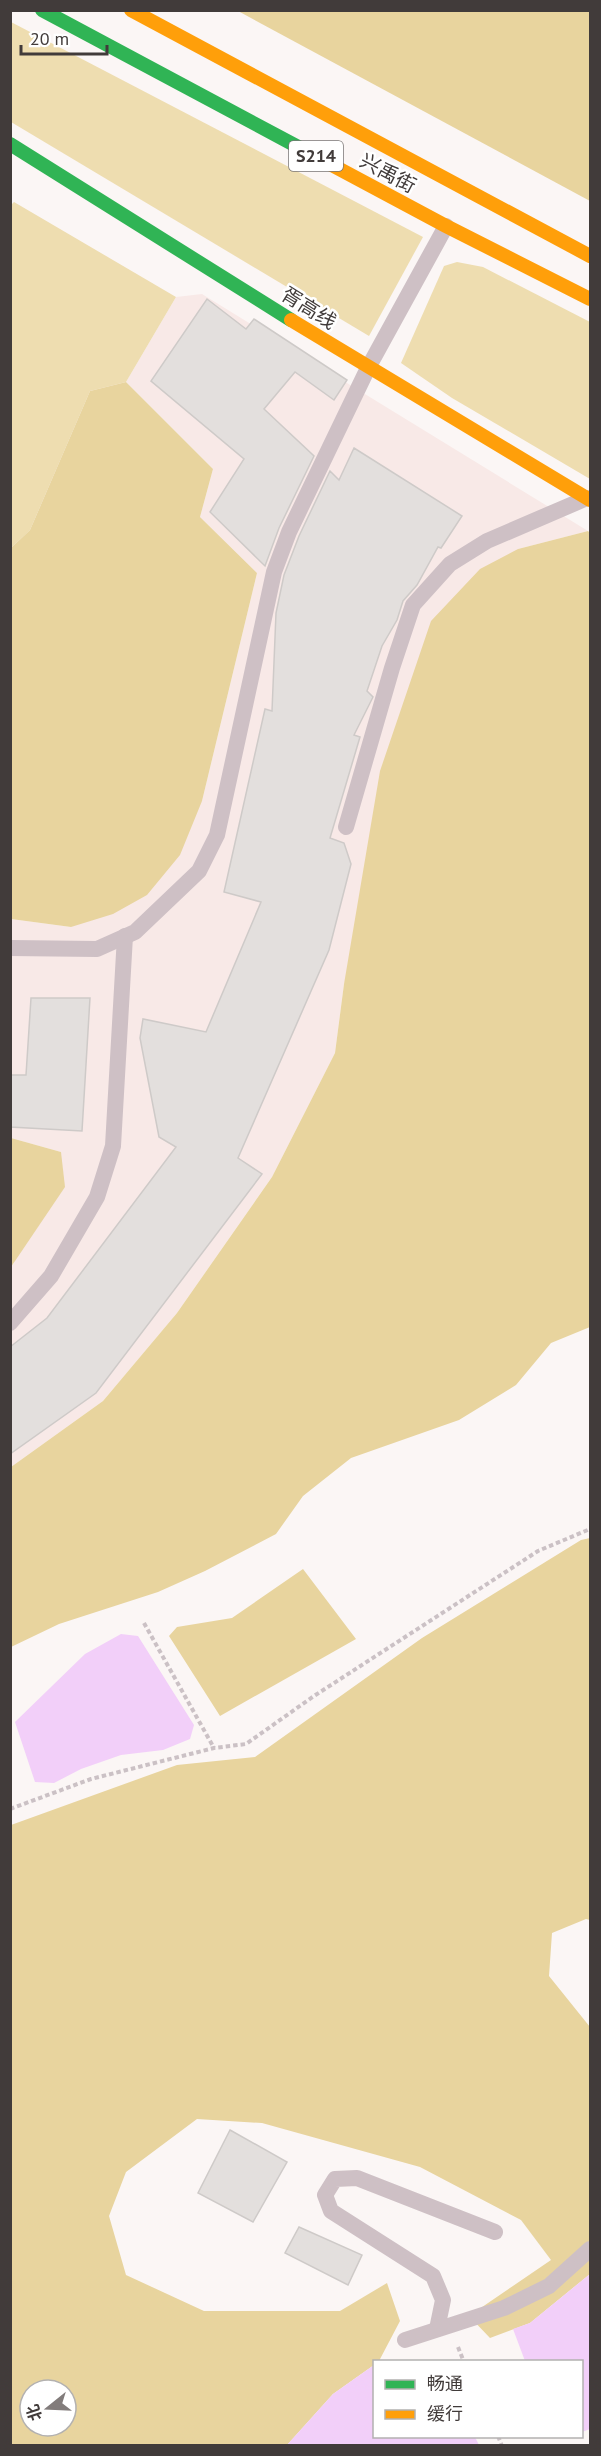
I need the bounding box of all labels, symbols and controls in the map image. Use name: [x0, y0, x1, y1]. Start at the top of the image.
scale bar: [21, 18, 106, 56]
text: 20 m: [30, 27, 69, 50]
road number: S214: [289, 141, 343, 171]
street label: 兴禹街: [355, 147, 421, 199]
street label: 胥高线: [277, 281, 341, 335]
legend: [373, 2360, 583, 2438]
text: 畅通: [427, 2372, 463, 2395]
north arrow: [18, 2378, 78, 2438]
text: 北: [22, 2402, 46, 2423]
text: 缓行: [427, 2402, 463, 2425]

